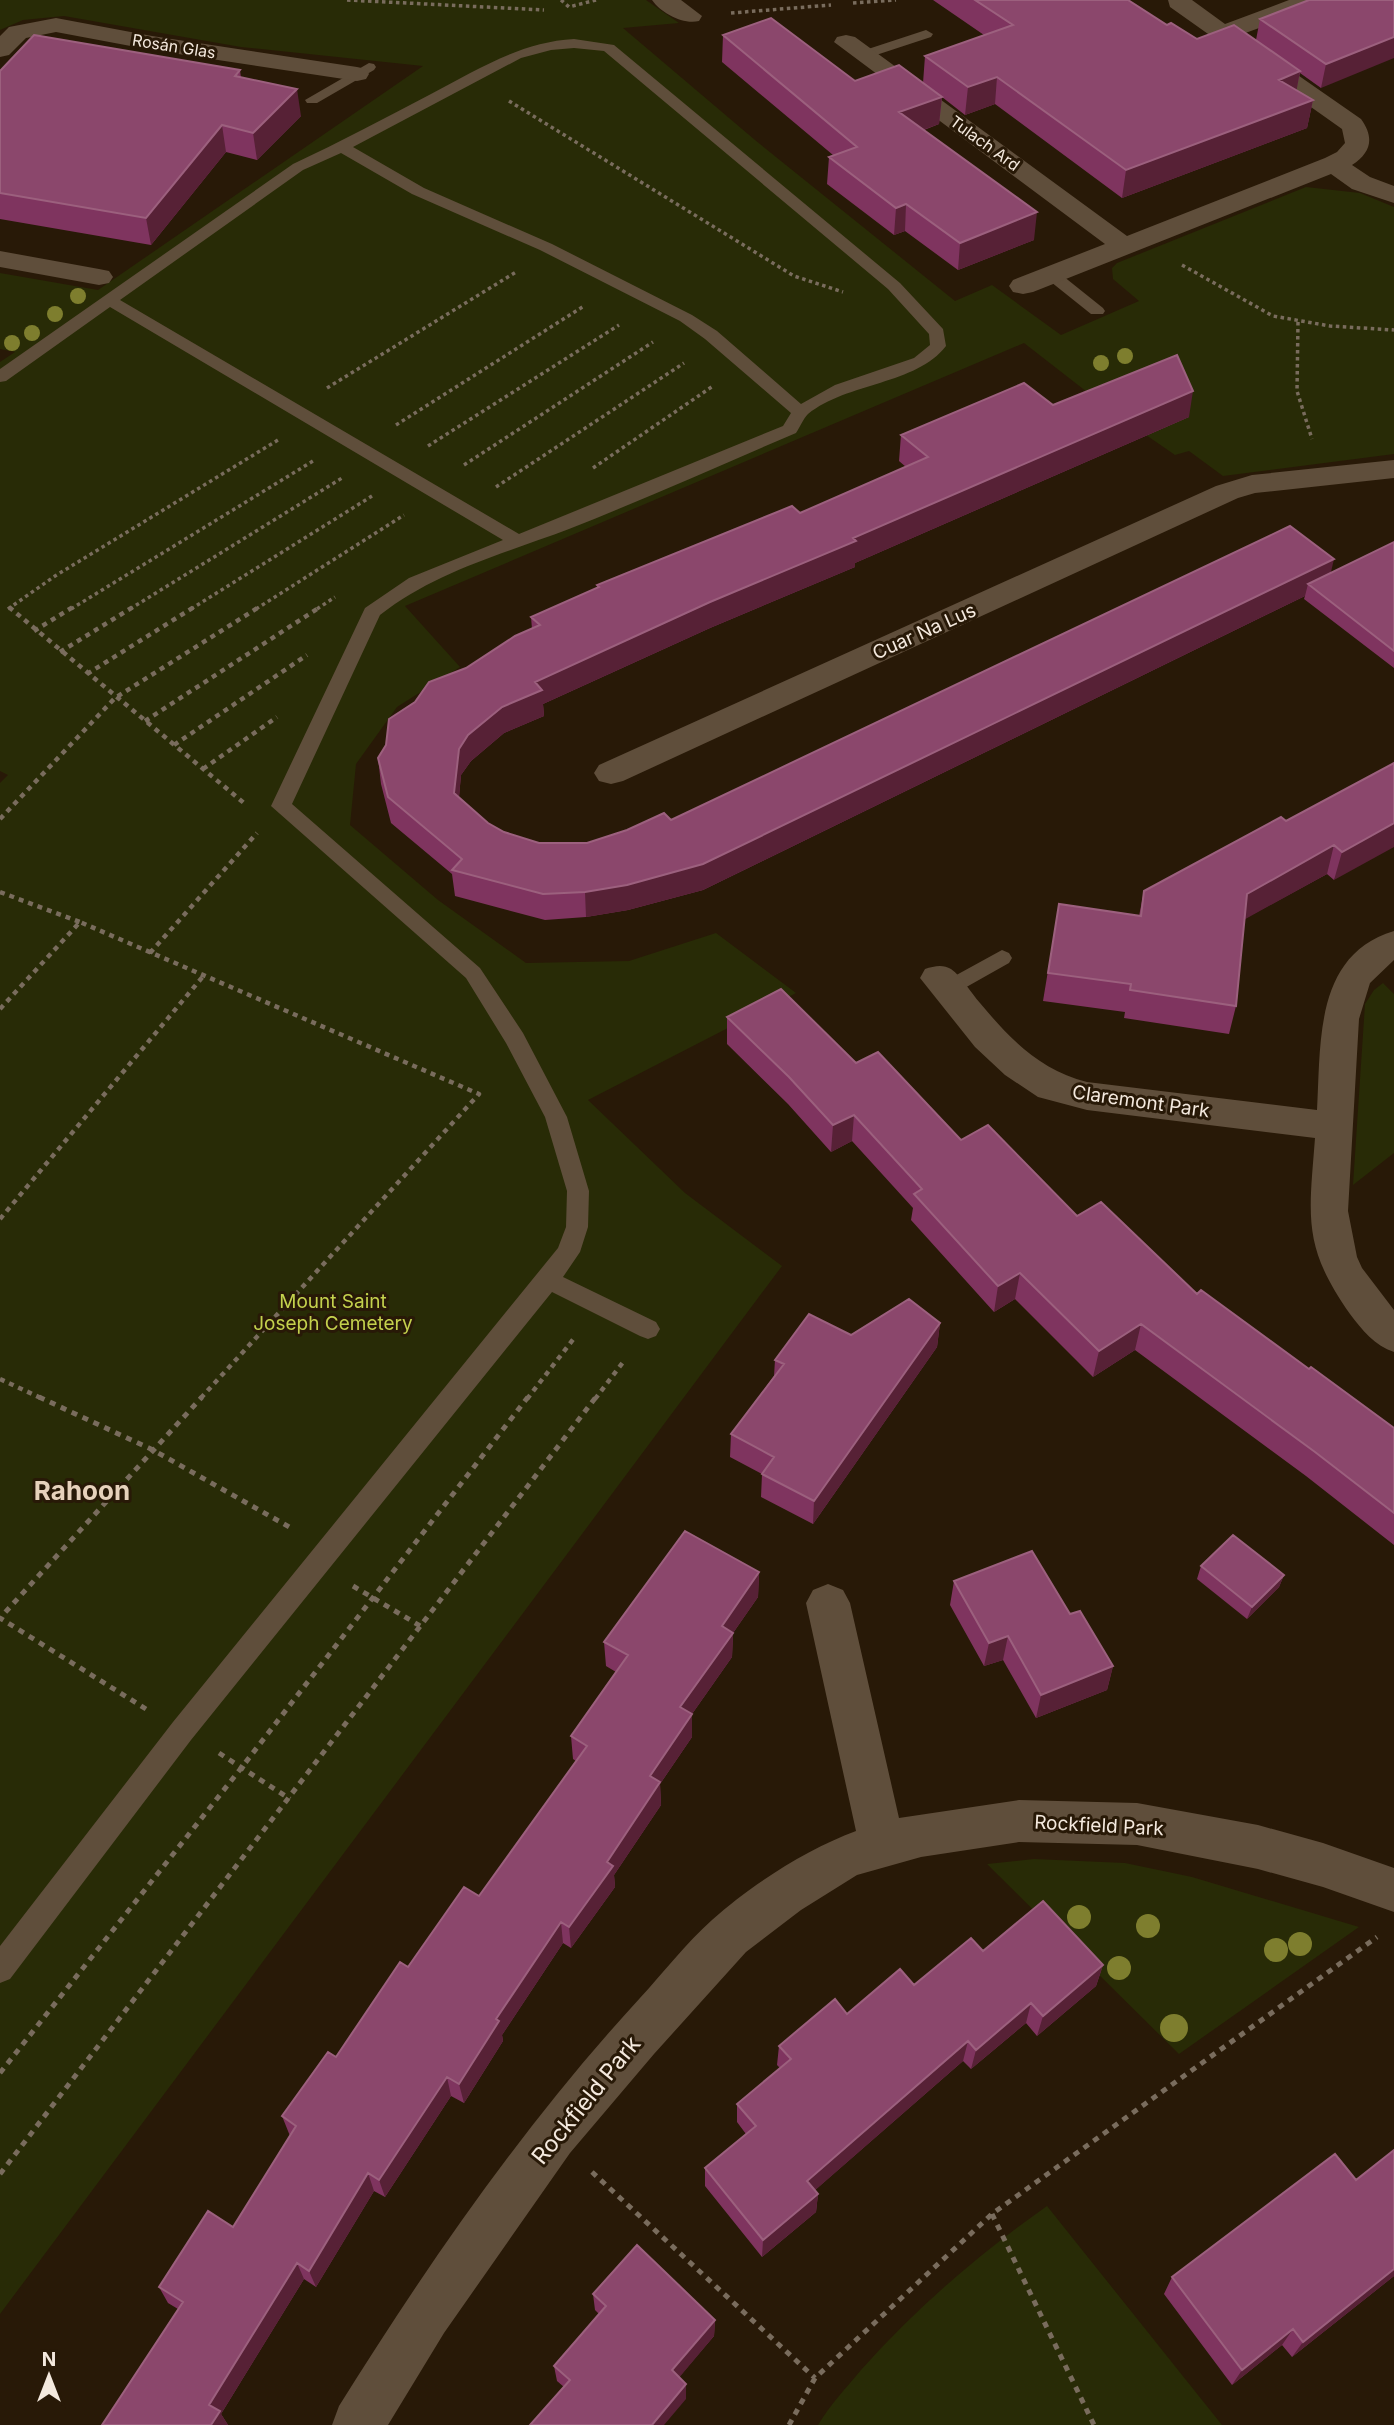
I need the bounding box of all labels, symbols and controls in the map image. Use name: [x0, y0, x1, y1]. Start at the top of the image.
street label: Rosán Glas: [131, 30, 217, 62]
street label: Tulach Ard: [946, 111, 1024, 175]
street label: Cuar Na Lus: [869, 598, 979, 664]
street label: Claremont Park: [1071, 1080, 1212, 1123]
park label: Mount Saint Joseph Cemetery: [253, 1290, 413, 1335]
district label: Rahoon: [34, 1475, 130, 1506]
street label: Rockfield Park: [1034, 1811, 1165, 1840]
street label: Rockfield Park: [526, 2030, 646, 2170]
north arrow: [14, 2341, 84, 2411]
text: N: [42, 2348, 56, 2371]

